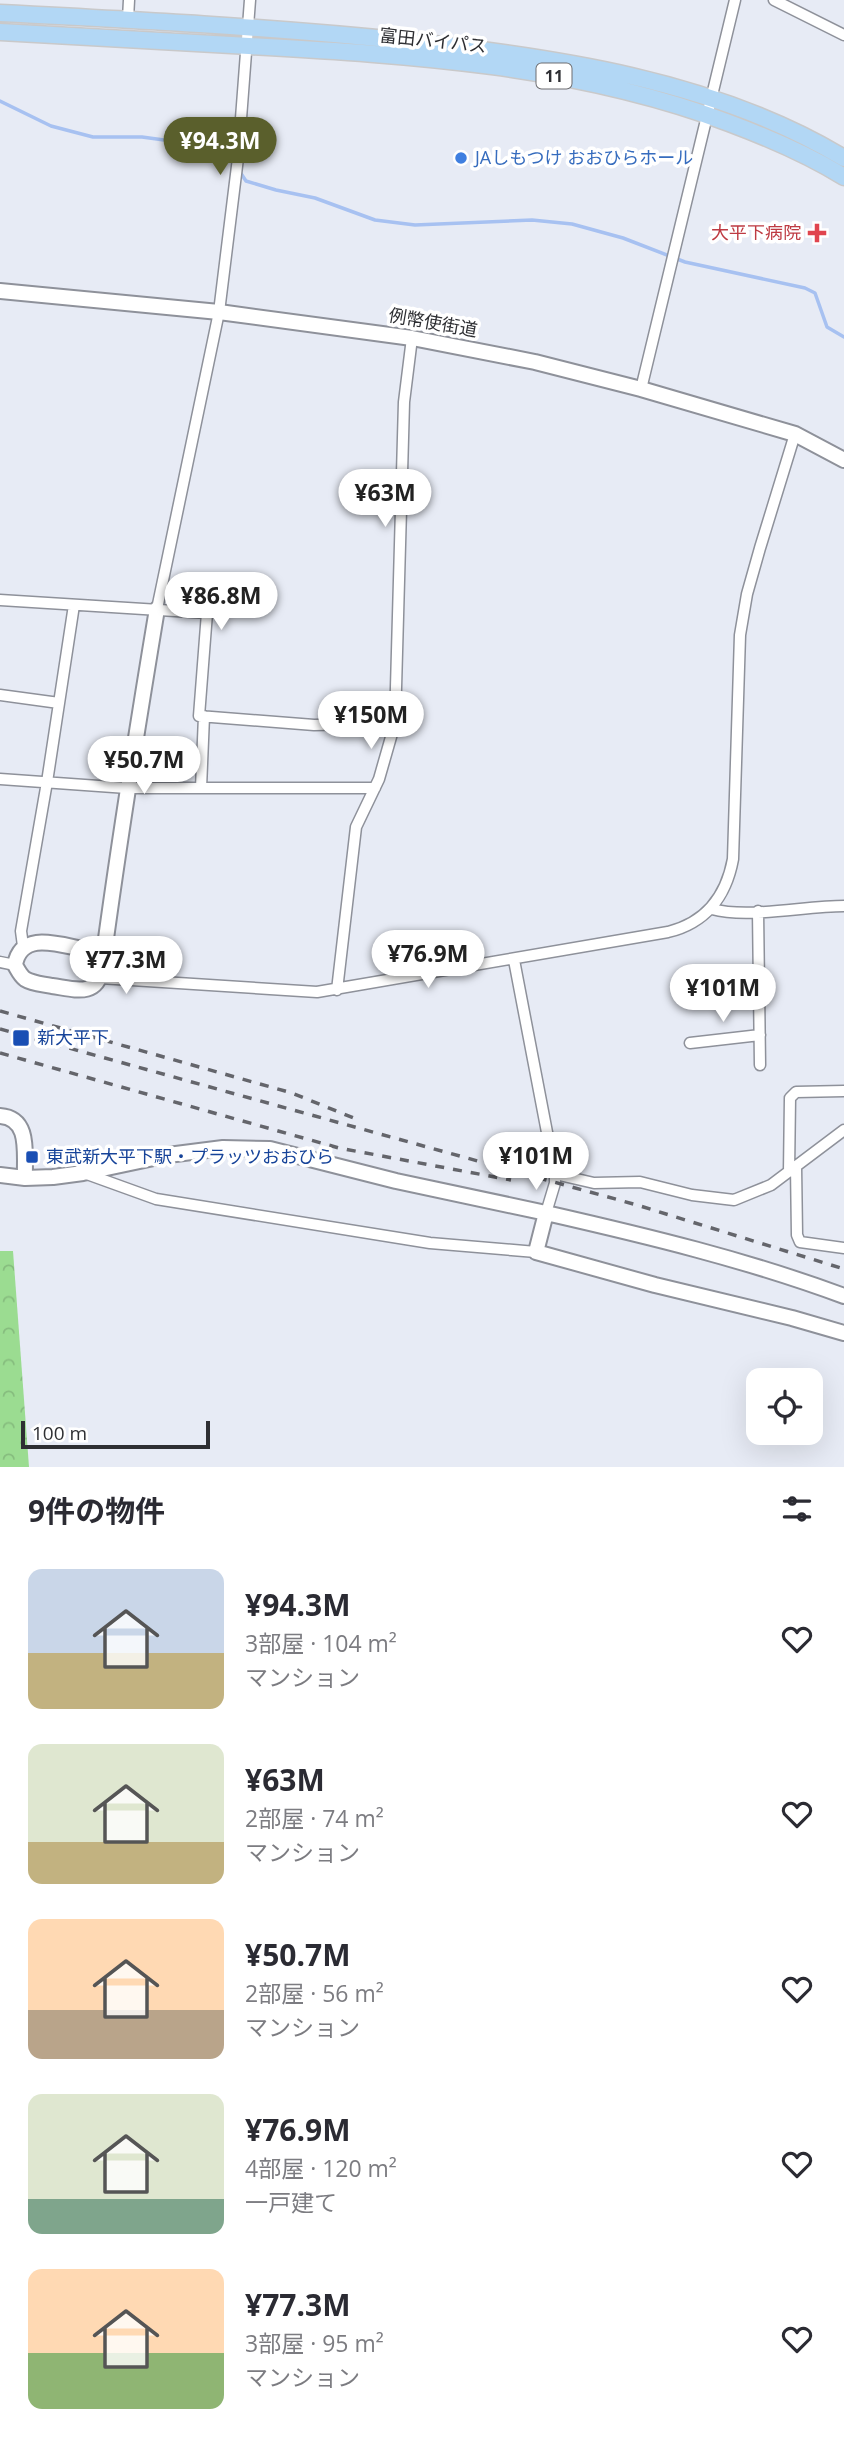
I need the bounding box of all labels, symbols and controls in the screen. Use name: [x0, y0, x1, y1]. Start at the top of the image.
street label: 富田バイパス: [378, 22, 488, 58]
road number: 11: [536, 64, 572, 88]
pin: ¥94.3M: [163, 118, 277, 177]
text: ¥94.3M: [180, 124, 260, 156]
place label: JAしもつけ おおひらホール: [473, 145, 693, 169]
marker: JAしもつけ おおひらホール: [453, 150, 469, 166]
place label: 大平下病院: [711, 220, 801, 244]
marker: 大平下病院: [807, 223, 827, 243]
street label: 例幣使街道: [387, 302, 480, 342]
pin: ¥63M: [344, 470, 426, 529]
text: ¥63M: [354, 476, 416, 508]
pin: ¥86.8M: [164, 572, 278, 632]
text: ¥86.8M: [181, 579, 261, 611]
pin: ¥150M: [322, 692, 420, 751]
text: ¥150M: [334, 698, 408, 730]
pin: ¥50.7M: [87, 736, 201, 796]
text: ¥50.7M: [104, 743, 184, 775]
pin: ¥76.9M: [371, 930, 485, 990]
pin: ¥77.3M: [69, 936, 183, 996]
text: ¥76.9M: [388, 937, 468, 969]
text: ¥77.3M: [86, 943, 166, 975]
pin: ¥101M: [674, 964, 772, 1024]
text: ¥101M: [686, 971, 760, 1003]
place label: 新大平下: [37, 1025, 109, 1049]
marker: 新大平下: [11, 1028, 31, 1048]
pin: ¥101M: [487, 1132, 585, 1192]
text: ¥101M: [499, 1139, 573, 1171]
place label: 東武新大平下駅・プラッツおおひら: [46, 1144, 334, 1168]
marker: 東武新大平下駅・プラッツおおひら: [24, 1149, 40, 1165]
map controls: [746, 1368, 823, 1445]
button: locate: [746, 1368, 823, 1445]
scale bar: [21, 1418, 210, 1450]
text: 100 m: [32, 1420, 87, 1446]
text: 9件の物件: [28, 1490, 165, 1531]
icon: filters: [778, 1490, 816, 1528]
text: ¥94.3M: [245, 1584, 350, 1625]
icon: home: [84, 1597, 168, 1681]
icon: heart: [778, 1620, 816, 1658]
text: 3部屋 · 104 m²: [245, 1627, 397, 1659]
text: マンション: [245, 1661, 360, 1693]
text: ¥63M: [245, 1759, 325, 1800]
icon: home: [84, 1772, 168, 1856]
icon: heart: [778, 1795, 816, 1833]
text: 2部屋 · 74 m²: [245, 1802, 384, 1834]
text: マンション: [245, 1836, 360, 1868]
text: ¥50.7M: [245, 1934, 350, 1975]
icon: home: [84, 1947, 168, 2031]
icon: heart: [778, 1970, 816, 2008]
text: 2部屋 · 56 m²: [245, 1977, 384, 2009]
text: マンション: [245, 2011, 360, 2043]
text: ¥76.9M: [245, 2109, 350, 2150]
icon: home: [84, 2122, 168, 2206]
icon: heart: [778, 2145, 816, 2183]
text: 4部屋 · 120 m²: [245, 2152, 397, 2184]
text: 一戸建て: [245, 2186, 337, 2218]
text: ¥77.3M: [245, 2284, 350, 2325]
icon: home: [84, 2297, 168, 2381]
icon: heart: [778, 2320, 816, 2358]
text: 3部屋 · 95 m²: [245, 2327, 384, 2359]
text: マンション: [245, 2361, 360, 2393]

